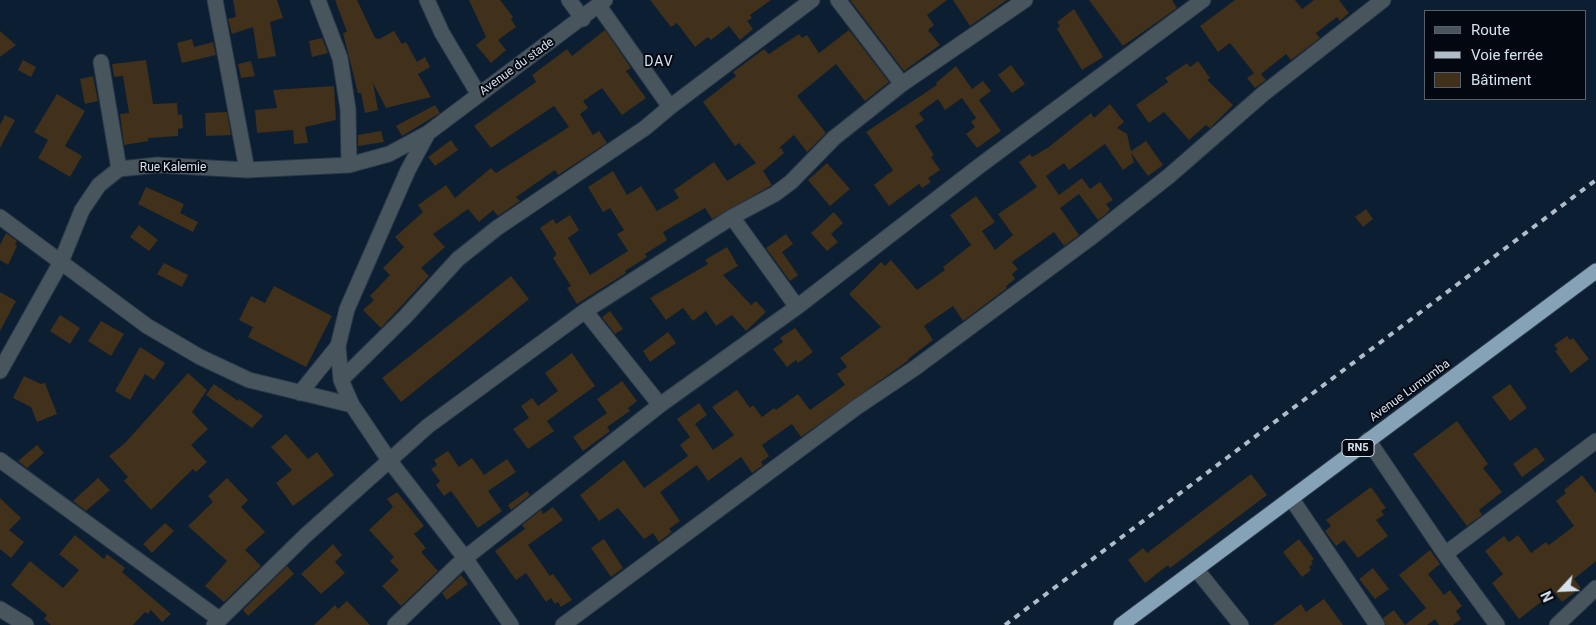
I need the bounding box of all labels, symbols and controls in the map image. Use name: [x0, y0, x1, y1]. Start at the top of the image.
legend: [1424, 10, 1586, 100]
text: Route: [1471, 21, 1510, 39]
street label: Avenue du stade: [477, 35, 557, 99]
text: Voie ferrée: [1471, 46, 1543, 64]
district label: DAV: [644, 54, 674, 70]
text: Bâtiment: [1471, 71, 1531, 89]
street label: Rue Kalemie: [140, 161, 206, 175]
street label: Avenue Lumumba: [1367, 357, 1453, 425]
road number: RN5: [1342, 439, 1374, 456]
north arrow: [1536, 565, 1586, 615]
text: N: [1538, 588, 1557, 604]

